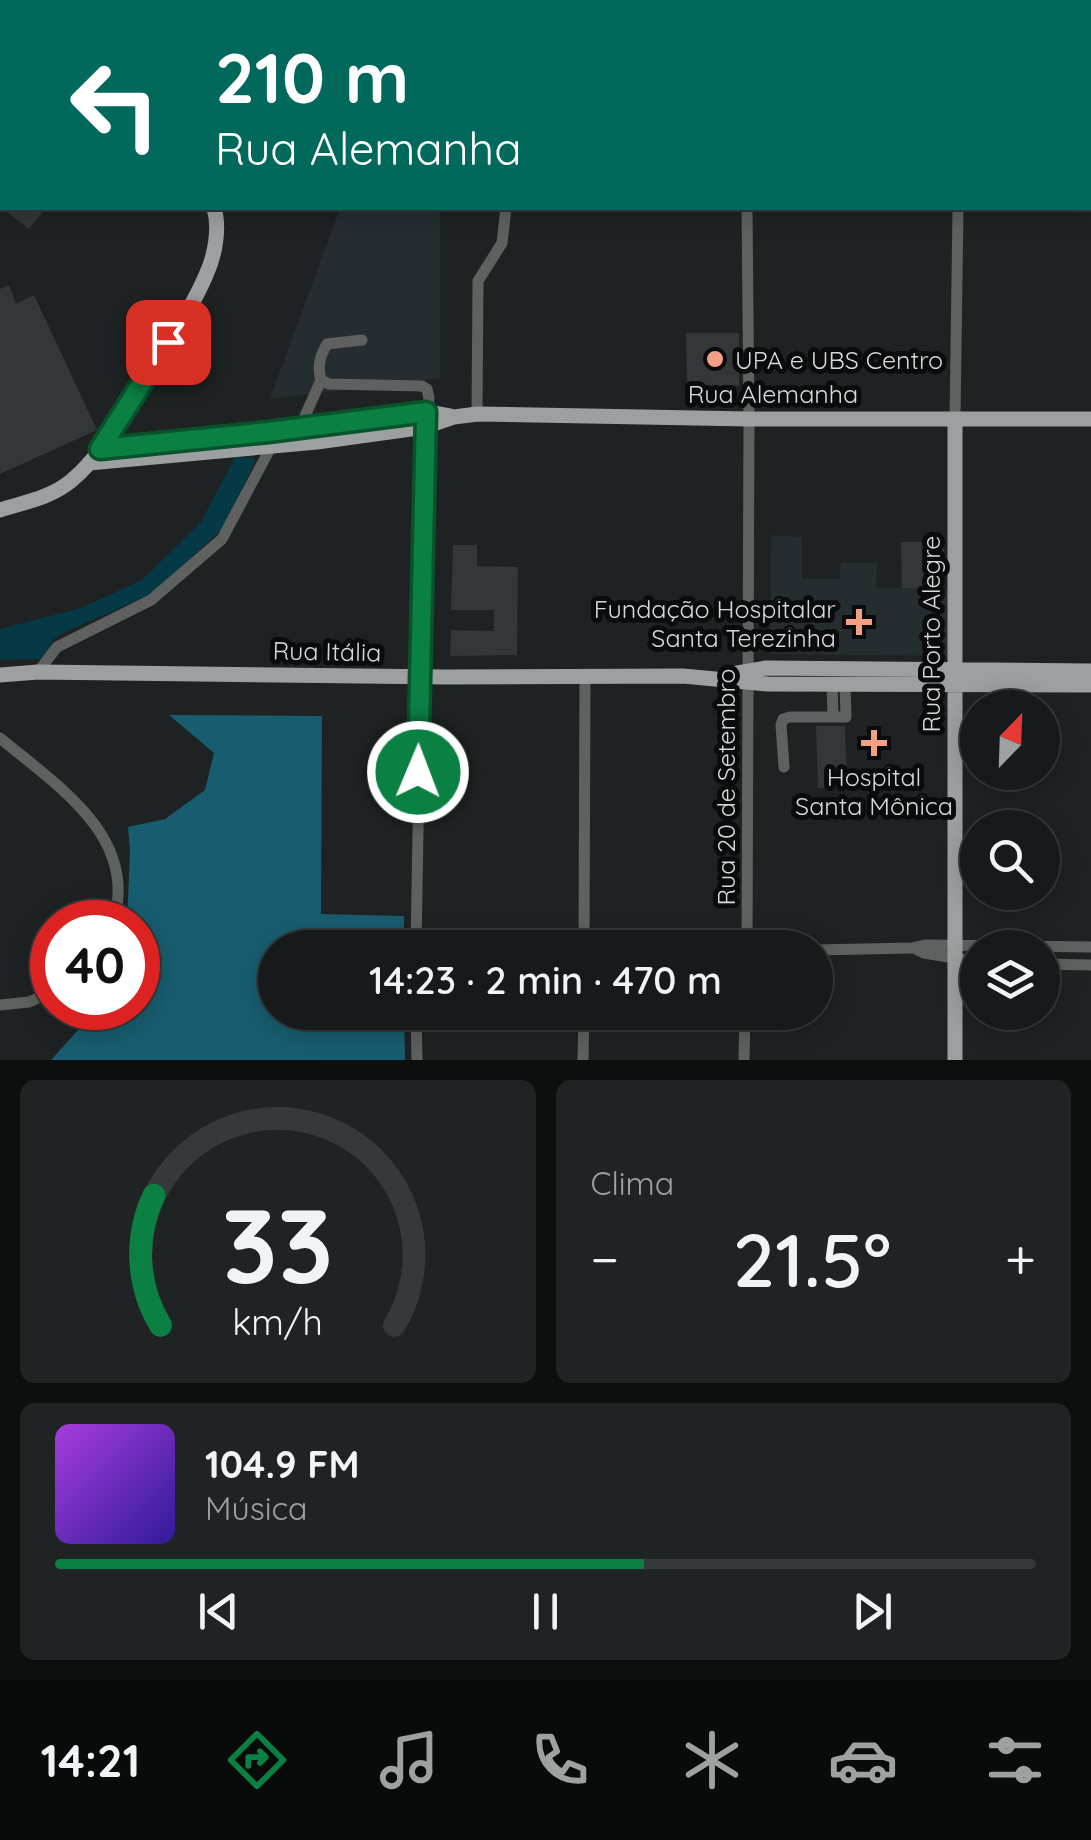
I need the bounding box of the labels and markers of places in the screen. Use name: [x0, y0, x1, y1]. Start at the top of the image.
pin: [126, 300, 211, 385]
place label: UPA e UBS Centro: [735, 344, 943, 375]
marker: UPA e UBS Centro: [704, 348, 726, 370]
place label: Fundação Hospitalar Santa Terezinha: [594, 593, 836, 653]
marker: Fundação Hospitalar Santa Terezinha: [846, 609, 872, 635]
marker: Hospital Santa Mônica: [861, 730, 887, 756]
place label: Hospital Santa Mônica: [795, 761, 953, 821]

